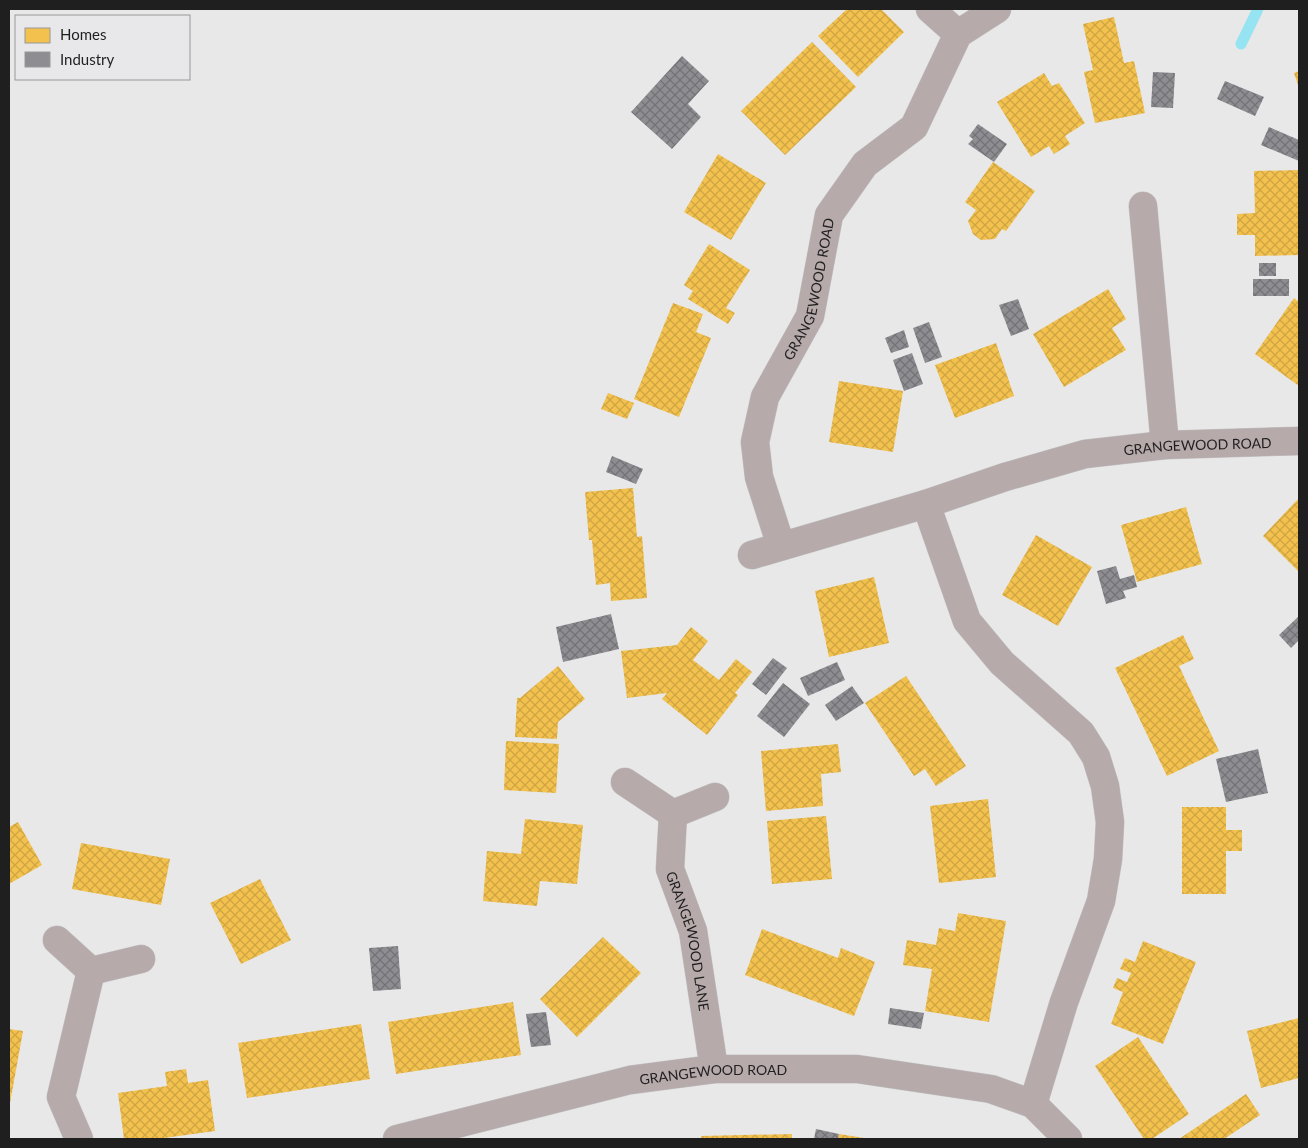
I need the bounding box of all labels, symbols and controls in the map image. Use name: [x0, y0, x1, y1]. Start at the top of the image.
legend: [15, 15, 190, 80]
text: Homes: [60, 25, 106, 43]
text: Industry: [60, 50, 115, 68]
street label: GRANGEWOOD ROAD: [779, 216, 837, 363]
street label: GRANGEWOOD ROAD: [1123, 433, 1272, 458]
street label: GRANGEWOOD LANE: [663, 869, 714, 1012]
street label: GRANGEWOOD ROAD: [638, 1061, 787, 1087]

